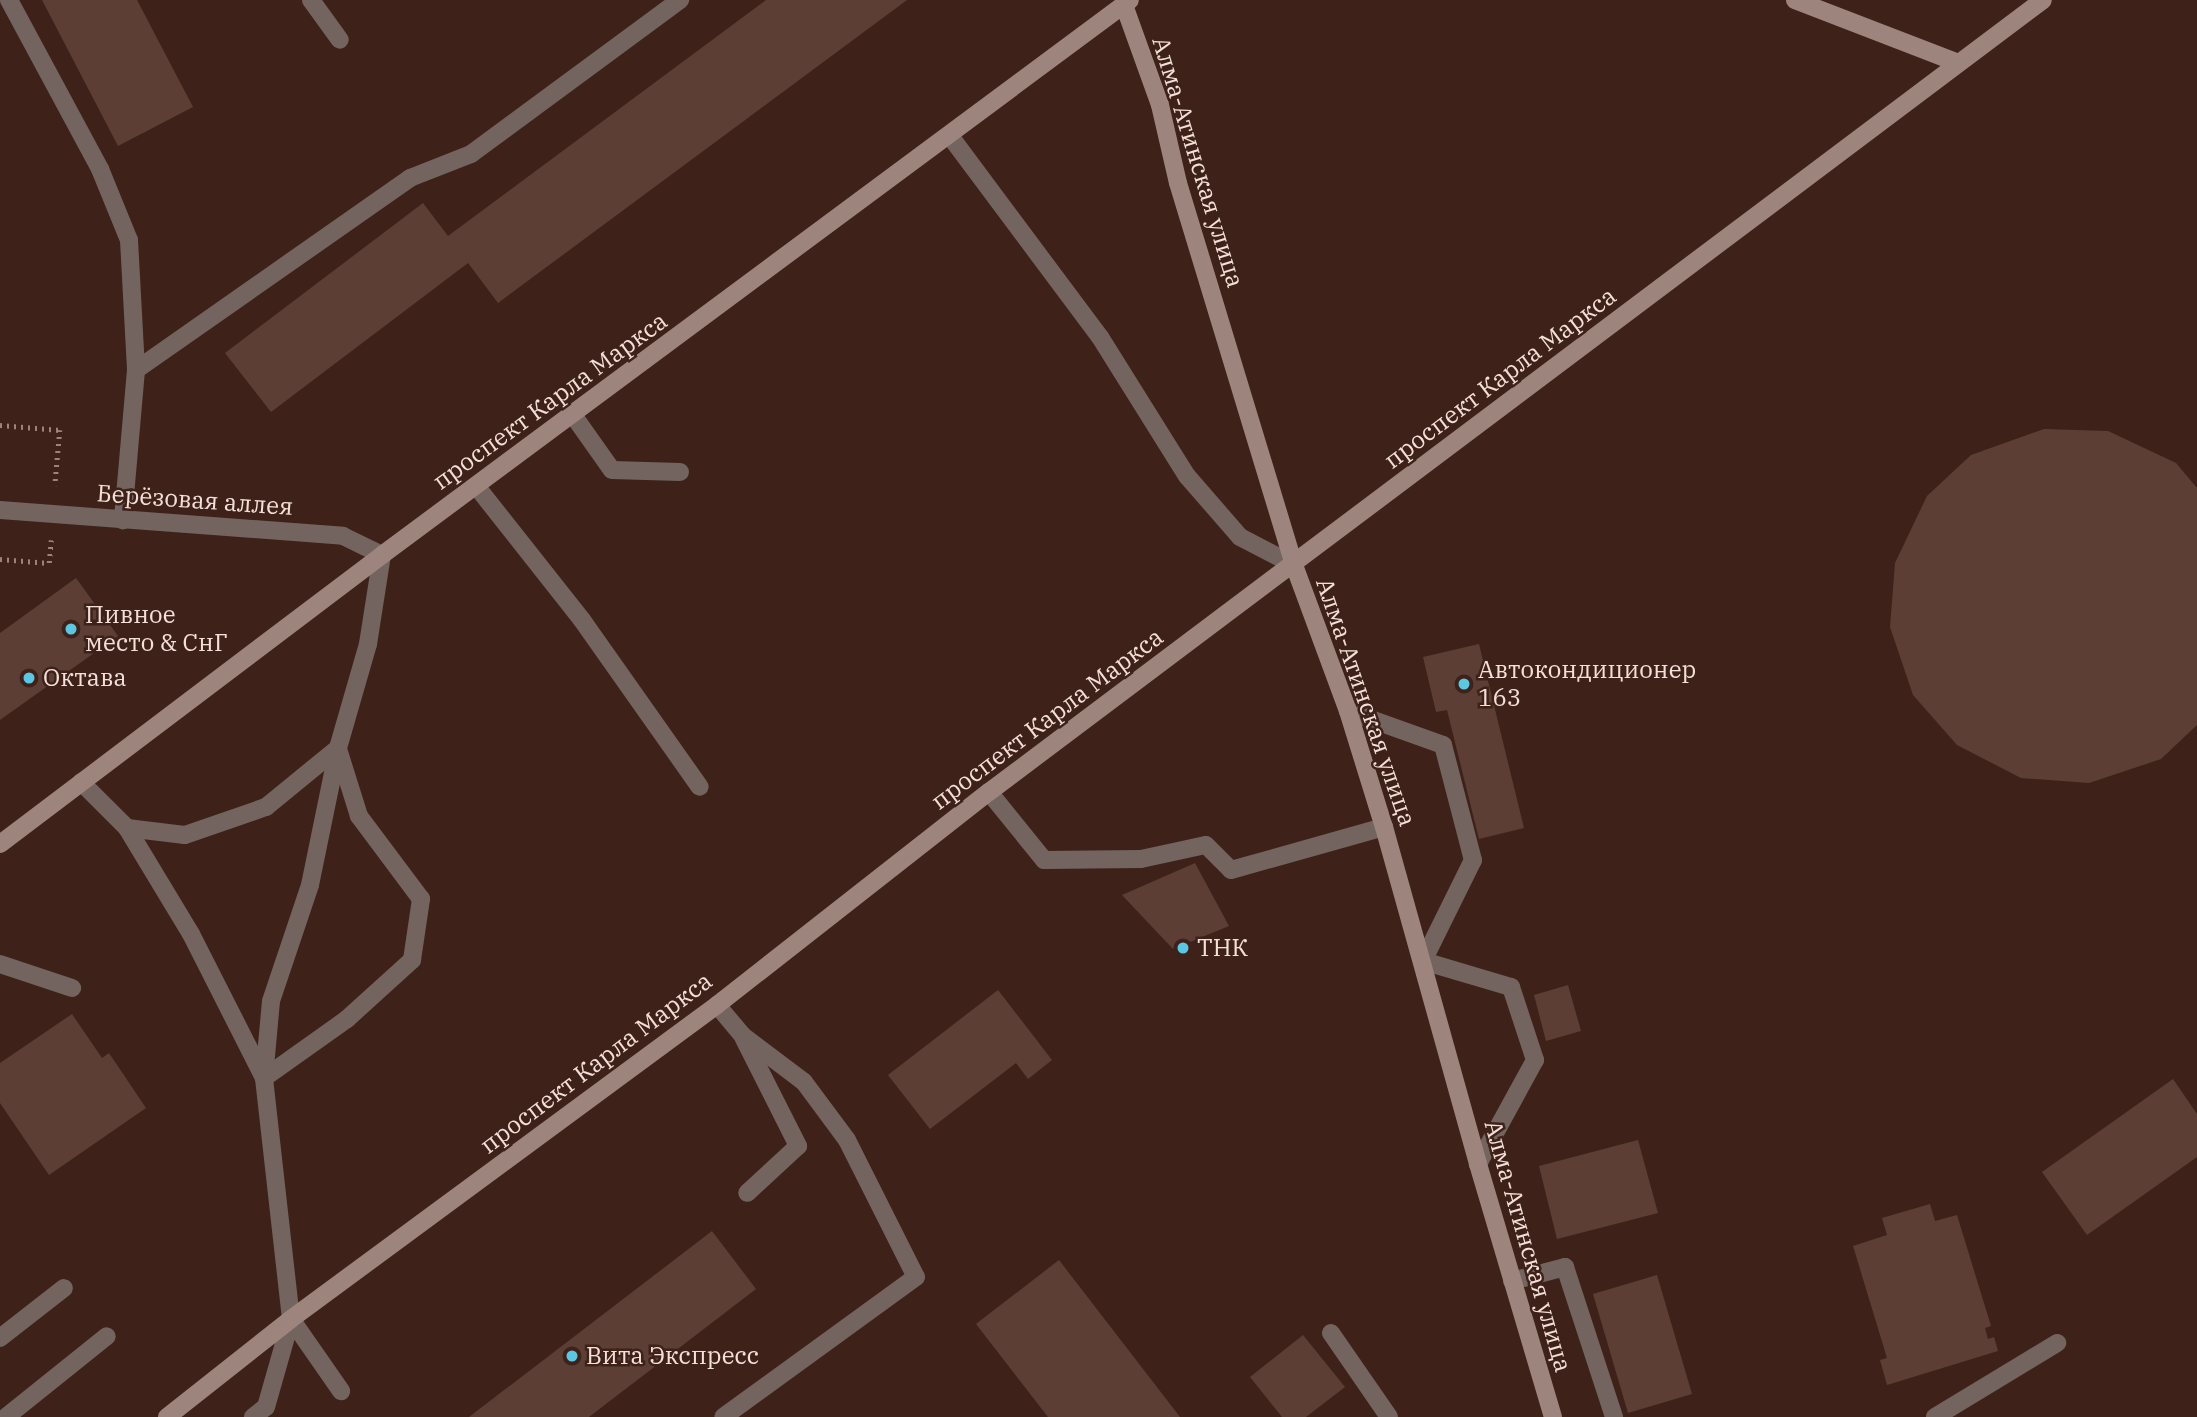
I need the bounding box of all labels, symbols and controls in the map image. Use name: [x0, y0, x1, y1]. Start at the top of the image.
street label: Алма-Атинская улица: [1146, 33, 1250, 291]
street label: проспект Карла Маркса: [1378, 281, 1622, 475]
street label: проспект Карла Маркса: [427, 306, 673, 496]
street label: Берёзовая аллея: [96, 479, 294, 521]
street label: Алма-Атинская улица: [1310, 574, 1422, 830]
place label: Пивное место & СнГ: [85, 601, 227, 657]
marker: Пивное место & СнГ: [63, 621, 79, 637]
street label: проспект Карла Маркса: [925, 622, 1169, 816]
place label: Автокондиционер 163: [1478, 656, 1696, 712]
place label: Октава: [43, 664, 127, 692]
marker: Октава: [21, 670, 37, 686]
marker: Автокондиционер 163: [1456, 676, 1472, 692]
place label: ТНК: [1197, 934, 1248, 962]
marker: ТНК: [1175, 940, 1191, 956]
street label: проспект Карла Маркса: [474, 966, 718, 1160]
street label: Алма-Атинская улица: [1478, 1117, 1578, 1375]
place label: Вита Экспресс: [586, 1342, 759, 1370]
marker: Вита Экспресс: [564, 1348, 580, 1364]

